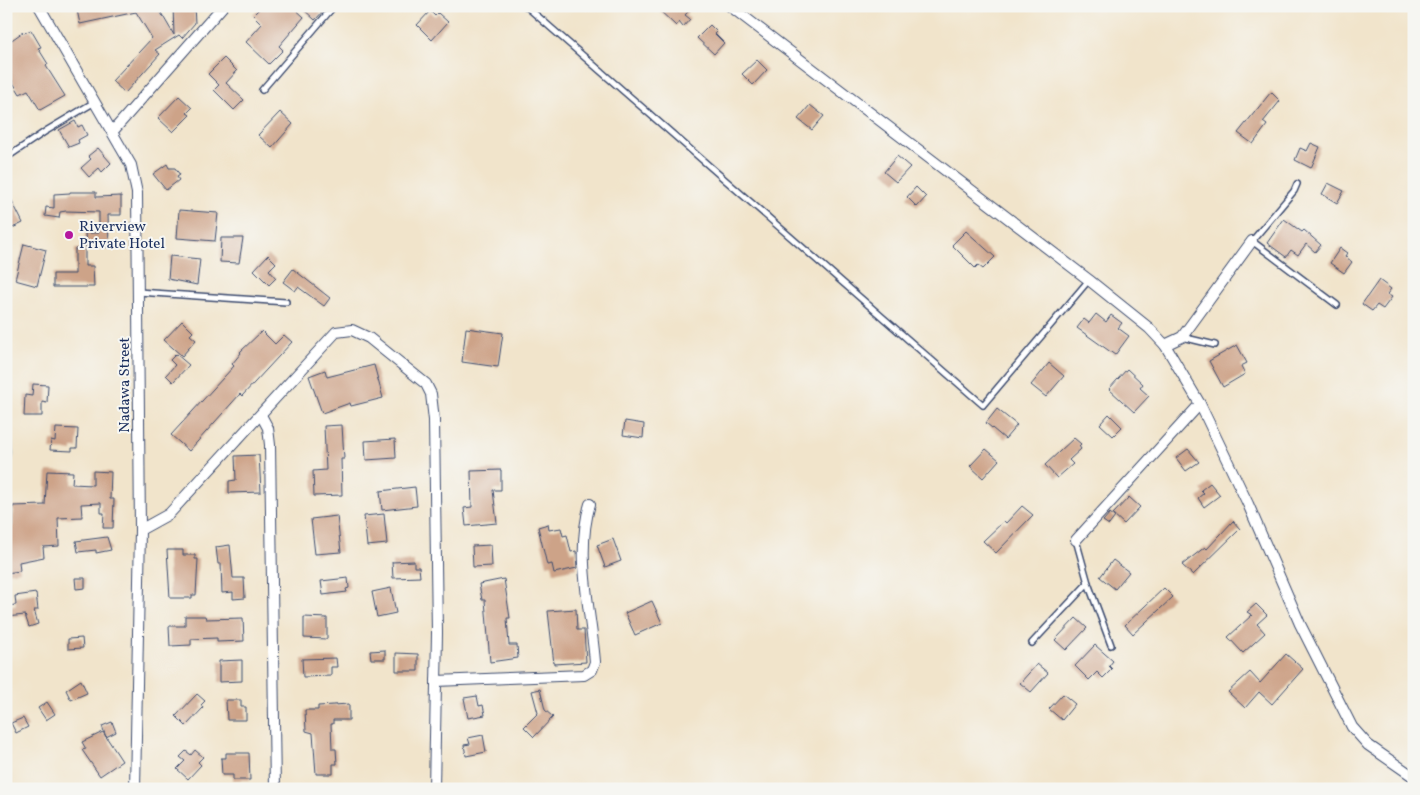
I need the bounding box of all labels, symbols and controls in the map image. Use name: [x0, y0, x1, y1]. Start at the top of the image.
place label: Riverview Private Hotel: [79, 217, 165, 255]
marker: Riverview Private Hotel: [63, 229, 75, 241]
street label: Nadawa Street: [115, 337, 136, 433]

